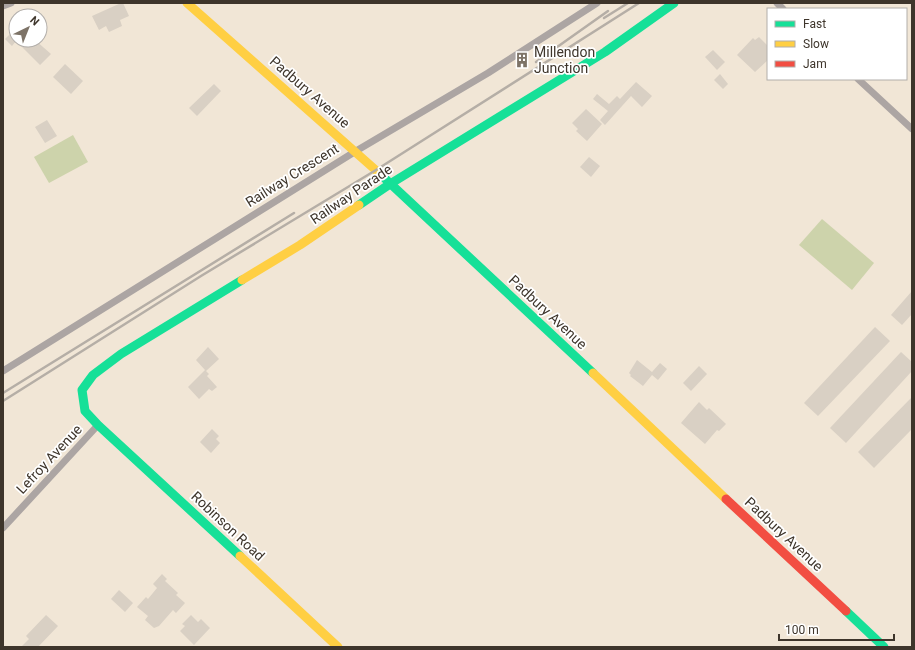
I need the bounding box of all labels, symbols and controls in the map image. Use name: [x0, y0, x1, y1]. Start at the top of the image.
north arrow: [8, 8, 48, 48]
legend: [767, 8, 907, 80]
text: N: [27, 14, 42, 29]
text: Fast: [803, 17, 826, 31]
text: Slow: [803, 37, 829, 51]
place label: Millendon Junction: [534, 44, 595, 76]
building icon: Millendon Junction: [513, 51, 531, 69]
street label: Padbury Avenue: [267, 53, 353, 131]
text: Jam: [803, 57, 827, 71]
street label: Railway Crescent: [243, 140, 342, 210]
street label: Railway Parade: [307, 161, 395, 227]
street label: Padbury Avenue: [506, 272, 590, 352]
street label: Lefroy Avenue: [13, 421, 85, 497]
street label: Robinson Road: [188, 488, 268, 564]
street label: Padbury Avenue: [742, 494, 826, 574]
scale bar: [779, 616, 894, 642]
text: 100 m: [785, 623, 819, 637]

